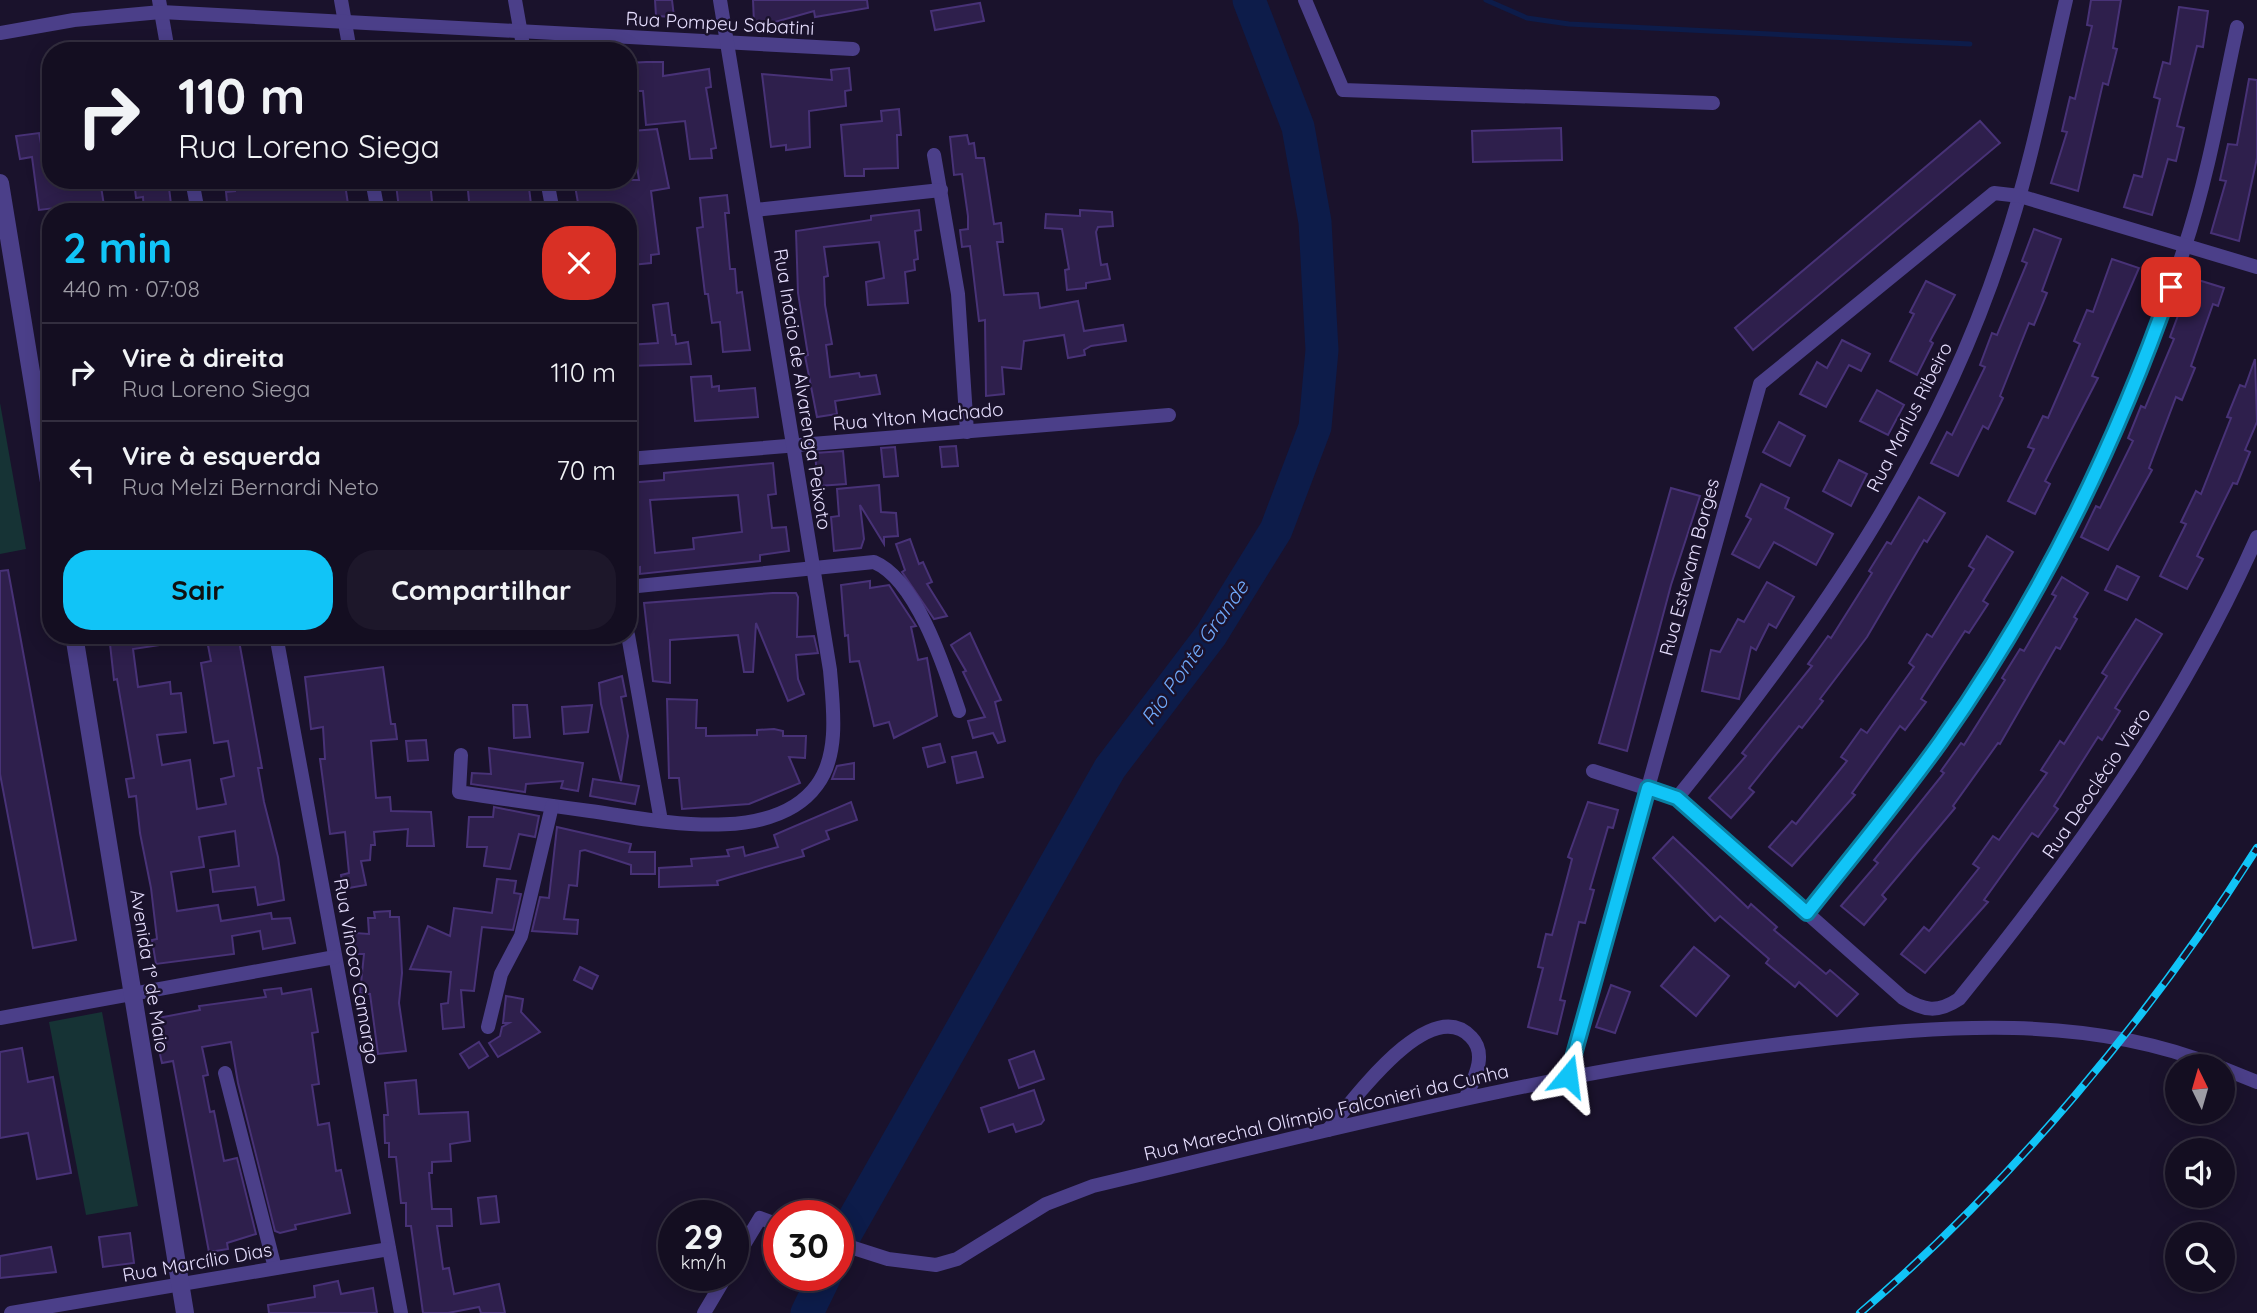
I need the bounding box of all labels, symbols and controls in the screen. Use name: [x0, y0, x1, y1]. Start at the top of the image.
street label: Rua Pompeu Sabatini: [625, 6, 815, 40]
text: 110 m: [178, 65, 305, 126]
icon: right: [63, 70, 154, 161]
text: Rua Loreno Siega: [178, 126, 440, 166]
text: 2 min: [63, 221, 172, 274]
button: close: [542, 226, 616, 300]
street label: Rua Inácio de Alvarenga Peixoto: [769, 247, 837, 531]
pin: [2141, 257, 2201, 317]
icon: arrive: [2152, 268, 2190, 306]
text: 440 m · 07:08: [63, 274, 200, 303]
street label: Rua Marlus Ribeiro: [1861, 338, 1957, 496]
text: Vire à direita: [122, 341, 284, 374]
icon: right: [63, 353, 101, 391]
text: 110 m: [550, 356, 616, 389]
text: Rua Loreno Siega: [122, 374, 310, 403]
street label: Rua Ylton Machado: [832, 397, 1004, 435]
text: Vire à esquerda: [122, 439, 321, 472]
icon: left: [63, 451, 101, 489]
text: 70 m: [556, 454, 616, 487]
text: Rua Melzi Bernardi Neto: [122, 472, 379, 501]
street label: Rua Estevam Borges: [1654, 476, 1724, 658]
button: Sair: [63, 550, 333, 630]
button: Compartilhar: [347, 550, 616, 630]
water label: Rio Ponte Grande: [1134, 574, 1254, 729]
street label: Rua Deoclécio Viero: [2037, 703, 2155, 863]
street label: Rua Vinoco Camargo: [329, 876, 385, 1066]
street label: Avenida 1º de Maio: [125, 888, 175, 1054]
position arrow: [1531, 1039, 1605, 1113]
north arrow: [2165, 1054, 2235, 1124]
map controls: [2165, 1054, 2235, 1292]
street label: Rua Marechal Olímpio Falconieri da Cunha: [1141, 1058, 1511, 1166]
button: sound: [2165, 1138, 2235, 1208]
speed limit sign: 30: [763, 1200, 854, 1291]
text: 29: [684, 1214, 723, 1258]
button: search: [2165, 1222, 2235, 1292]
street label: Rua Marcílio Dias: [120, 1237, 274, 1287]
text: km/h: [681, 1251, 726, 1274]

